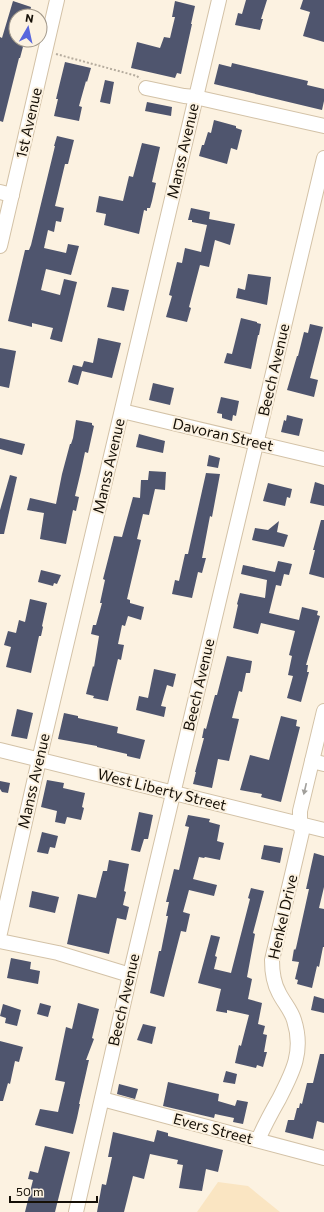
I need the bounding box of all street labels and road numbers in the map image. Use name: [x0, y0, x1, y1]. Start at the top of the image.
street label: 1st Avenue: [11, 85, 45, 160]
street label: Manss Avenue: [162, 101, 202, 200]
street label: Beech Avenue: [254, 322, 292, 418]
street label: Davoran Street: [171, 414, 275, 454]
street label: Manss Avenue: [88, 416, 128, 515]
street label: Beech Avenue: [179, 637, 217, 733]
street label: Manss Avenue: [13, 731, 53, 830]
street label: West Liberty Street: [96, 764, 229, 814]
street label: Henkel Drive: [264, 873, 301, 961]
street label: Beech Avenue: [104, 952, 142, 1048]
street label: Evers Street: [171, 1109, 255, 1147]

